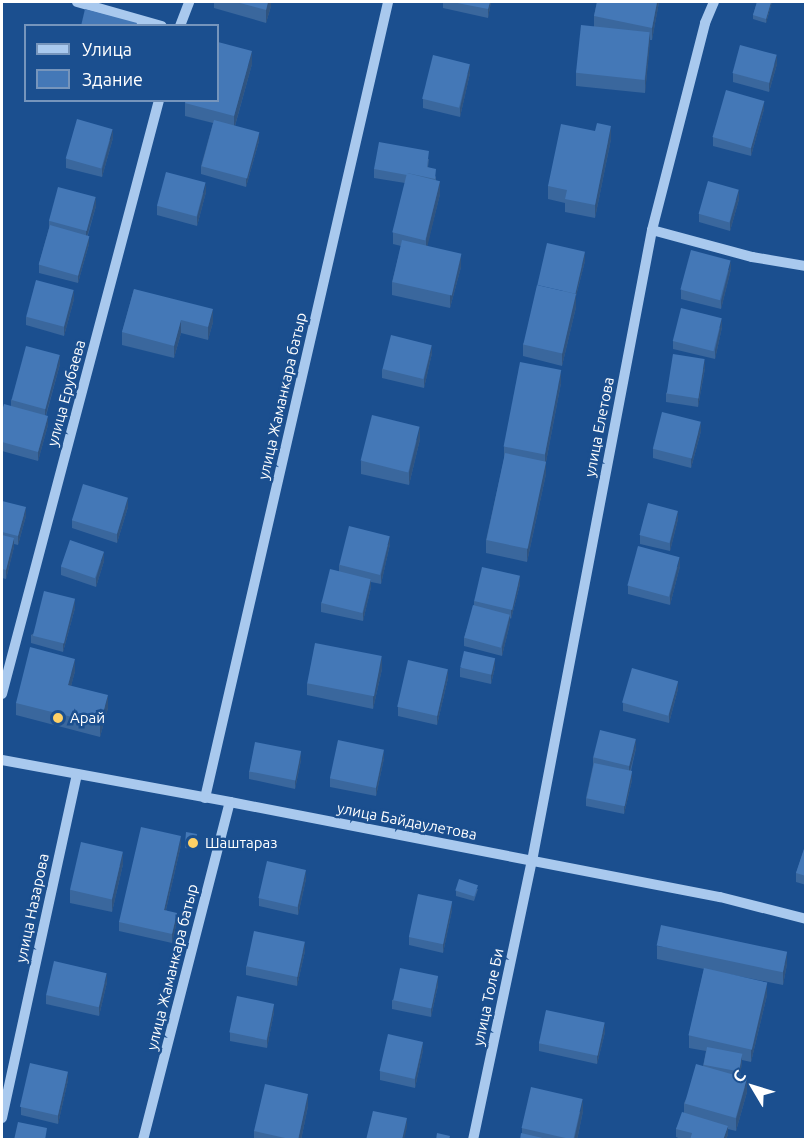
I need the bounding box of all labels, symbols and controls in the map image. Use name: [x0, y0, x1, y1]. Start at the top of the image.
legend: [24, 24, 219, 102]
text: Улица: [82, 39, 132, 59]
text: Здание: [82, 69, 143, 89]
street label: улица Жаманкара батыр: [254, 311, 310, 481]
street label: улица Ерубаева: [43, 338, 89, 448]
street label: улица Елетова: [580, 376, 618, 478]
place label: Арай: [70, 709, 105, 727]
marker: Арай: [51, 711, 65, 725]
street label: улица Байдаулетова: [335, 799, 479, 843]
place label: Шаштараз: [205, 834, 277, 852]
marker: Шаштараз: [186, 836, 200, 850]
street label: улица Назарова: [12, 852, 52, 964]
street label: улица Жаманкара батыр: [143, 882, 201, 1052]
street label: улица Толе Би: [469, 946, 507, 1048]
north arrow: [723, 1057, 783, 1117]
text: С: [729, 1066, 749, 1085]

